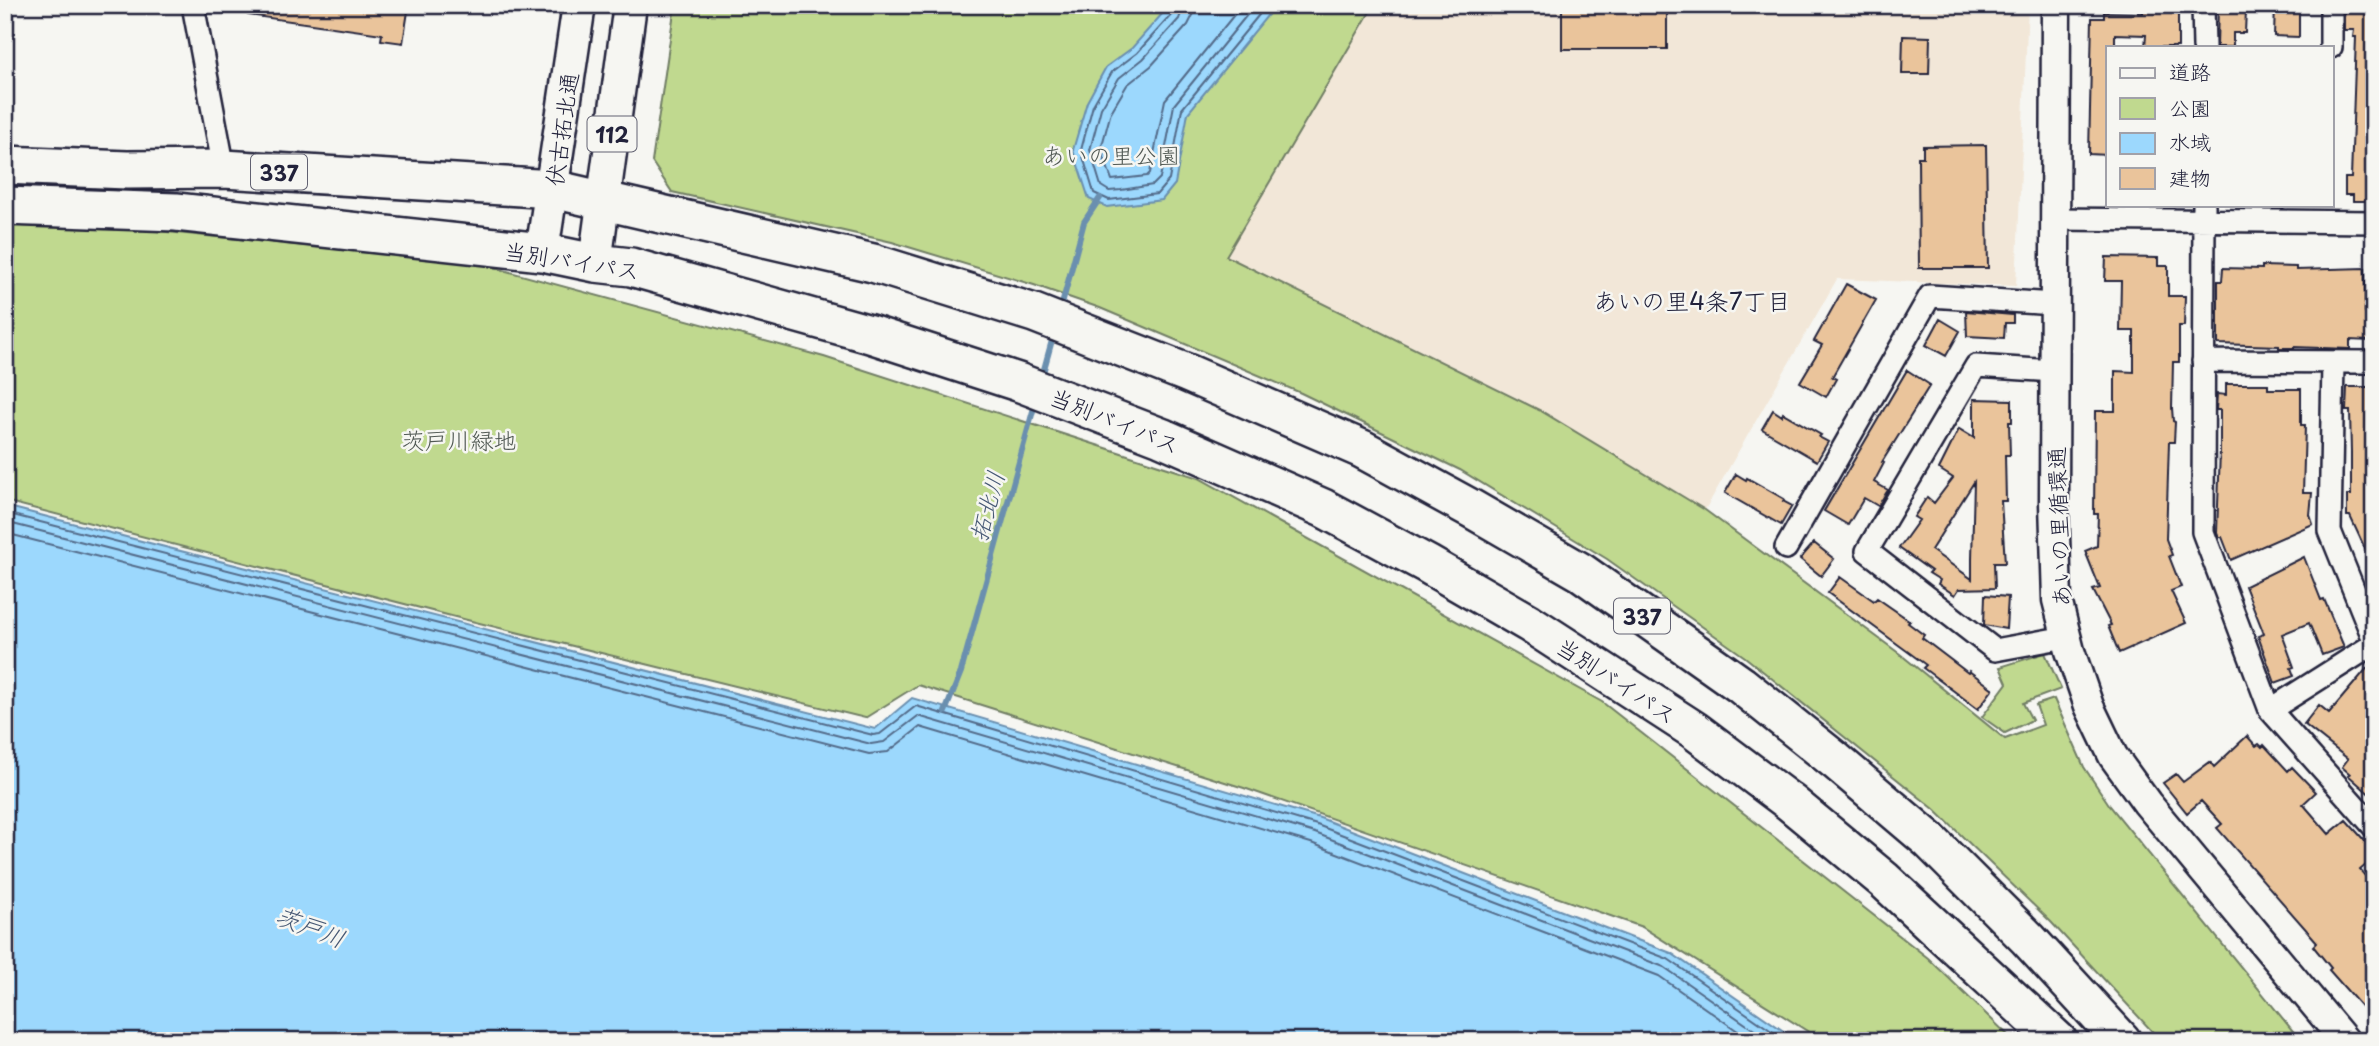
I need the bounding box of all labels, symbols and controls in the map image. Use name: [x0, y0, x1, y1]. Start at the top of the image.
legend: [2106, 46, 2334, 206]
text: 道路: [2169, 55, 2211, 87]
street label: 伏古拓北通: [536, 70, 586, 188]
text: 公園: [2169, 91, 2211, 123]
road number: 112: [588, 116, 636, 152]
text: 水域: [2169, 125, 2211, 157]
park label: あいの里公園: [1042, 137, 1180, 172]
road number: 337: [251, 154, 307, 190]
text: 建物: [2169, 161, 2211, 193]
street label: 当別バイパス: [501, 232, 643, 288]
district label: あいの里4条7丁目: [1593, 282, 1791, 318]
street label: 当別バイパス: [1045, 378, 1185, 462]
park label: 茨戸川緑地: [402, 422, 517, 457]
street label: あいの里循環通: [2038, 446, 2078, 608]
water label: 拓北川: [959, 467, 1013, 545]
road number: 337: [1614, 598, 1670, 634]
street label: 当別バイパス: [1550, 628, 1684, 732]
water label: 茨戸川: [271, 896, 351, 956]

